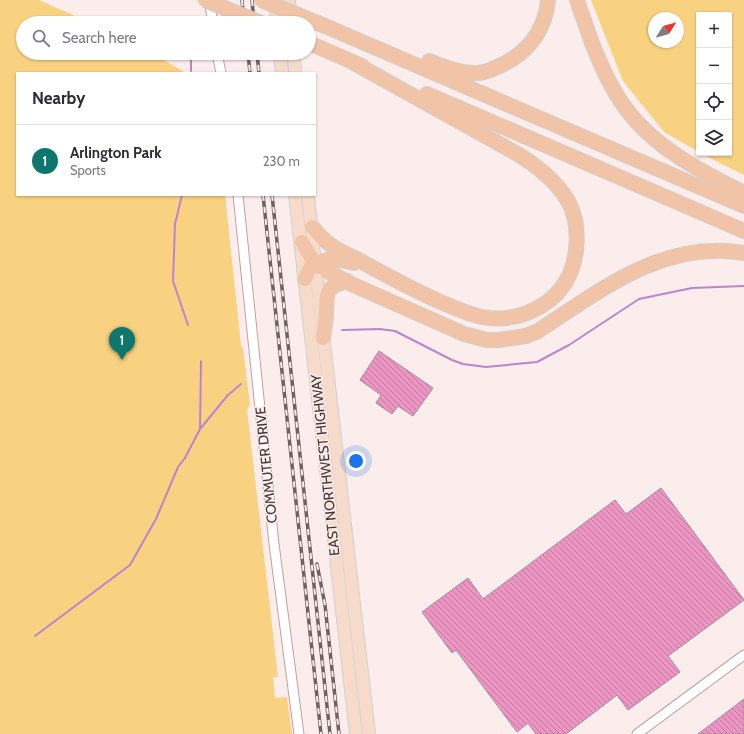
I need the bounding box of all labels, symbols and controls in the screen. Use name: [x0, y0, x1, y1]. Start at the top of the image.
north arrow: [648, 12, 684, 48]
map controls: [696, 12, 732, 156]
button: +: [696, 12, 732, 48]
search box: [16, 16, 316, 60]
icon: search: [30, 27, 52, 49]
text: Search here: [62, 29, 137, 47]
button: −: [696, 48, 732, 84]
button: locate: [696, 84, 732, 120]
text: Nearby: [32, 88, 85, 108]
button: layers: [696, 120, 732, 156]
text: Arlington Park: [70, 144, 161, 162]
text: 1: [43, 153, 47, 169]
text: 230 m: [263, 153, 300, 169]
text: Sports: [70, 162, 106, 178]
pin: 1: [109, 327, 135, 360]
street label: EAST NORTHWEST HIGHWAY: [306, 372, 343, 557]
street label: COMMUTER DRIVE: [251, 406, 281, 524]
your location: [346, 451, 366, 471]

